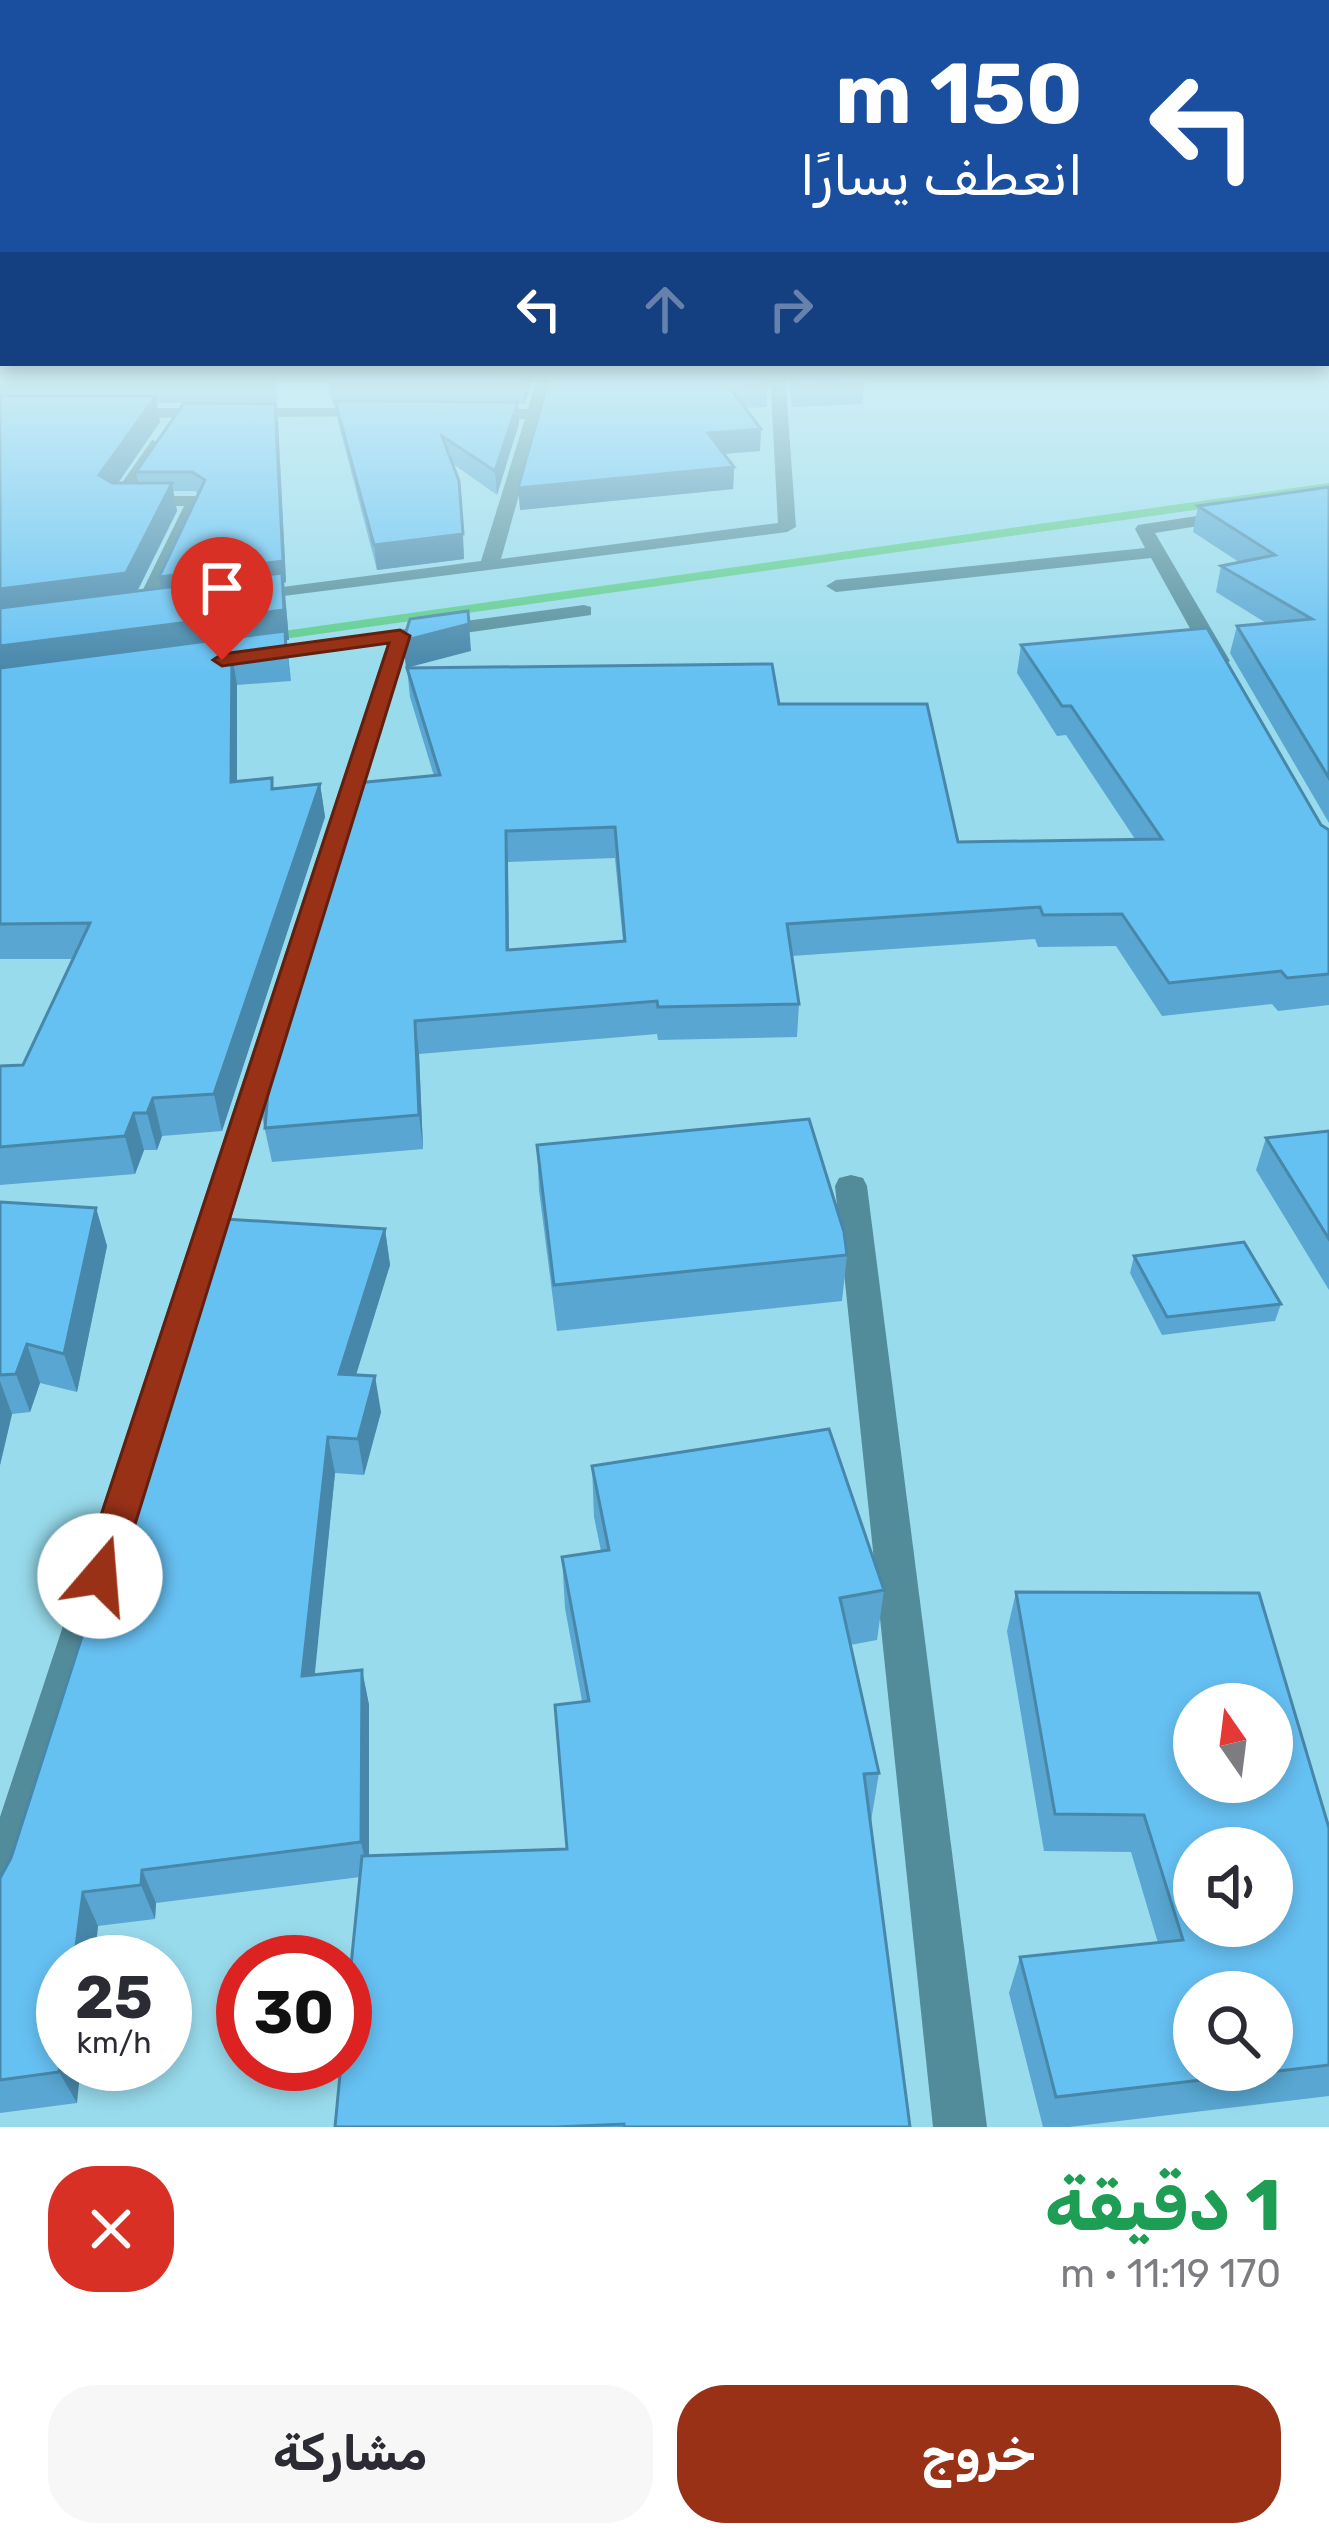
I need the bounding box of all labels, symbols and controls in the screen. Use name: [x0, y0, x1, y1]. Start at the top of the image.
text: 150 m: [835, 44, 1083, 144]
icon: left: [1125, 48, 1281, 204]
text: انعطف يسارًا: [800, 145, 1083, 209]
icon: left: [506, 276, 572, 342]
icon: ahead: [632, 276, 698, 342]
icon: right: [758, 276, 824, 342]
pin: [171, 537, 273, 660]
icon: arrive: [189, 555, 255, 621]
position arrow: [37, 1513, 163, 1639]
north arrow: [1173, 1683, 1293, 1803]
map controls: [1173, 1683, 1293, 2091]
button: sound: [1173, 1827, 1293, 1947]
speed limit sign: 30: [216, 1935, 372, 2091]
text: 25: [75, 1962, 153, 2033]
button: search: [1173, 1971, 1293, 2091]
text: km/h: [77, 2025, 151, 2061]
text: 1 دقيقة: [1045, 2163, 1281, 2248]
button: close: [48, 2166, 174, 2292]
text: 170 m · 11:19: [1060, 2251, 1281, 2297]
button: مشاركة: [48, 2385, 653, 2523]
button: خروج: [677, 2385, 1281, 2523]

